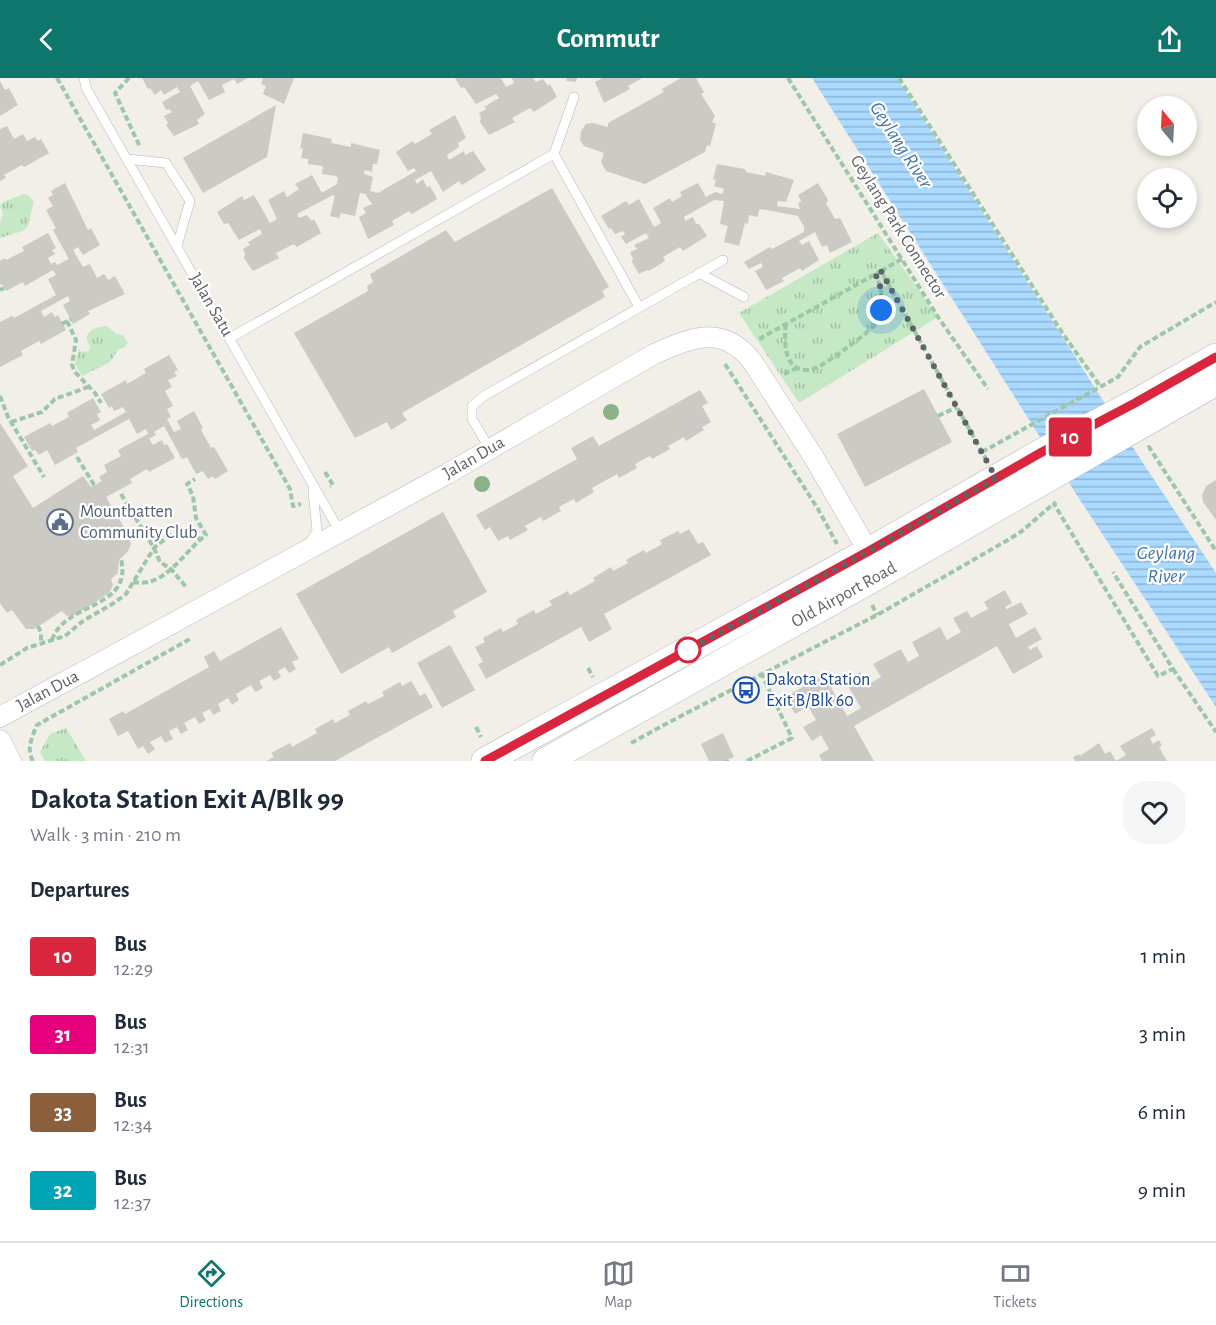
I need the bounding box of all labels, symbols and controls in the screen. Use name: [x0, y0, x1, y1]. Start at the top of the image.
icon: back: [30, 23, 63, 56]
icon: share: [1153, 23, 1186, 56]
text: Commutr: [557, 25, 659, 52]
north arrow: [1137, 96, 1197, 156]
map controls: [1137, 96, 1197, 228]
water label: Geylang River: [866, 98, 936, 192]
street label: Geylang Park Connector: [847, 152, 950, 302]
button: locate: [1137, 168, 1197, 228]
street label: Jalan Satu: [186, 270, 236, 340]
your location: [866, 295, 896, 325]
line badge: 10: [1043, 418, 1097, 456]
text: 10: [1061, 427, 1079, 448]
street label: Jalan Dua: [440, 433, 508, 483]
place label: Mountbatten Community Club: [80, 503, 198, 542]
public building icon: Mountbatten Community Club: [45, 507, 75, 537]
water label: Geylang River: [1137, 543, 1195, 586]
street label: Old Airport Road: [789, 559, 899, 631]
unlabelled marker: [675, 637, 701, 663]
street label: Jalan Dua: [14, 667, 82, 715]
place label: Dakota Station Exit B/Blk 60: [766, 671, 870, 710]
bus stop icon: Dakota Station Exit B/Blk 60: [731, 675, 761, 705]
button: heart: [1123, 781, 1186, 844]
text: Dakota Station Exit A/Blk 99: [30, 786, 344, 814]
text: Walk · 3 min · 210 m: [30, 825, 181, 845]
text: Departures: [30, 879, 130, 901]
text: Bus: [114, 933, 147, 955]
text: 1 min: [1141, 945, 1186, 967]
text: 10: [54, 946, 72, 967]
text: 12:29: [114, 959, 153, 979]
text: Bus: [114, 1011, 147, 1033]
text: 3 min: [1139, 1023, 1186, 1045]
text: 31: [55, 1024, 71, 1045]
text: 12:31: [114, 1037, 150, 1057]
text: Bus: [114, 1089, 147, 1111]
text: 6 min: [1138, 1101, 1186, 1123]
text: 33: [54, 1102, 72, 1123]
text: 12:34: [114, 1115, 152, 1135]
text: Bus: [114, 1167, 147, 1189]
text: 9 min: [1138, 1179, 1186, 1201]
text: 32: [54, 1180, 72, 1201]
text: 12:37: [114, 1193, 151, 1213]
tab: Directions: [179, 1257, 243, 1312]
tab: Map: [602, 1257, 635, 1312]
tab: Tickets: [993, 1257, 1037, 1312]

